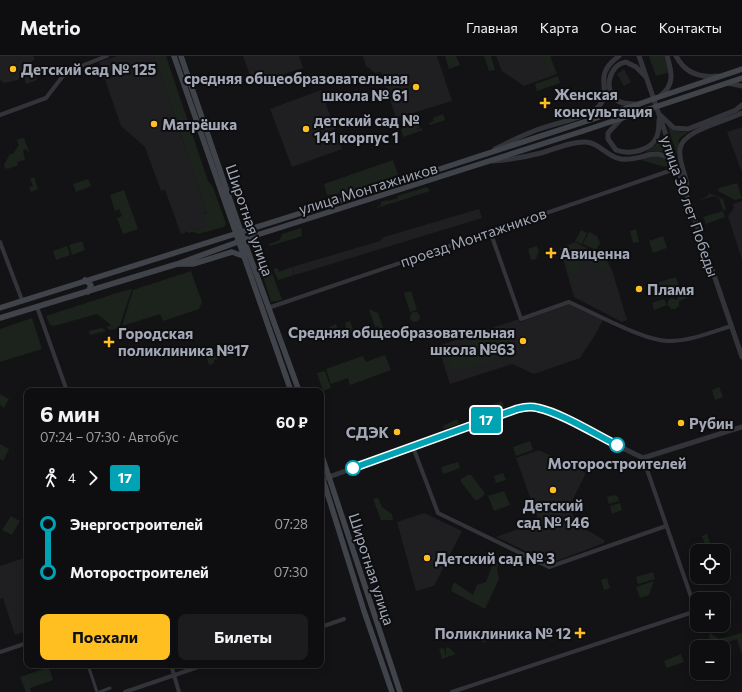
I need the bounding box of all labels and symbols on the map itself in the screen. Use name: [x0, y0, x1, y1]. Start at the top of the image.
place label: Детский сад № 125: [21, 60, 156, 78]
marker: Детский сад № 125: [8, 64, 18, 74]
place label: средняя общеобразовательная школа № 61: [184, 69, 408, 104]
marker: средняя общеобразовательная школа № 61: [411, 82, 421, 92]
place label: Женская консультация: [554, 85, 653, 120]
marker: Женская консультация: [539, 97, 551, 109]
place label: детский сад № 141 корпус 1: [314, 111, 420, 146]
place label: Матрёшка: [162, 115, 237, 133]
marker: Матрёшка: [149, 119, 159, 129]
marker: детский сад № 141 корпус 1: [301, 124, 311, 134]
street label: улица 30 лет Победы: [657, 133, 723, 279]
street label: улица Монтажников: [296, 158, 440, 218]
street label: Широтная улица: [222, 162, 278, 278]
street label: проезд Монтажников: [398, 204, 548, 270]
place label: Авиценна: [560, 244, 630, 262]
marker: Авиценна: [545, 247, 557, 259]
place label: Пламя: [647, 280, 694, 298]
marker: Пламя: [634, 284, 644, 294]
place label: Средняя общеобразовательная школа №63: [288, 323, 515, 358]
place label: Городская поликлиника №17: [118, 324, 249, 359]
marker: Городская поликлиника №17: [103, 336, 115, 348]
marker: Средняя общеобразовательная школа №63: [518, 336, 528, 346]
line badge: 17: [468, 407, 504, 433]
place label: Рубин: [689, 414, 733, 432]
marker: Рубин: [676, 418, 686, 428]
place label: СДЭК: [346, 423, 390, 441]
marker: СДЭК: [392, 427, 402, 437]
marker: Моторостроителей: [609, 437, 625, 453]
place label: Моторостроителей: [548, 454, 686, 472]
unlabelled marker: [345, 460, 361, 476]
marker: Детский сад № 146: [548, 485, 558, 495]
place label: Детский сад № 146: [516, 496, 590, 531]
street label: Широтная улица: [345, 511, 399, 627]
place label: Детский сад № 3: [435, 549, 555, 567]
marker: Детский сад № 3: [422, 553, 432, 563]
place label: Поликлиника № 12: [434, 624, 571, 642]
marker: Поликлиника № 12: [574, 627, 586, 639]

